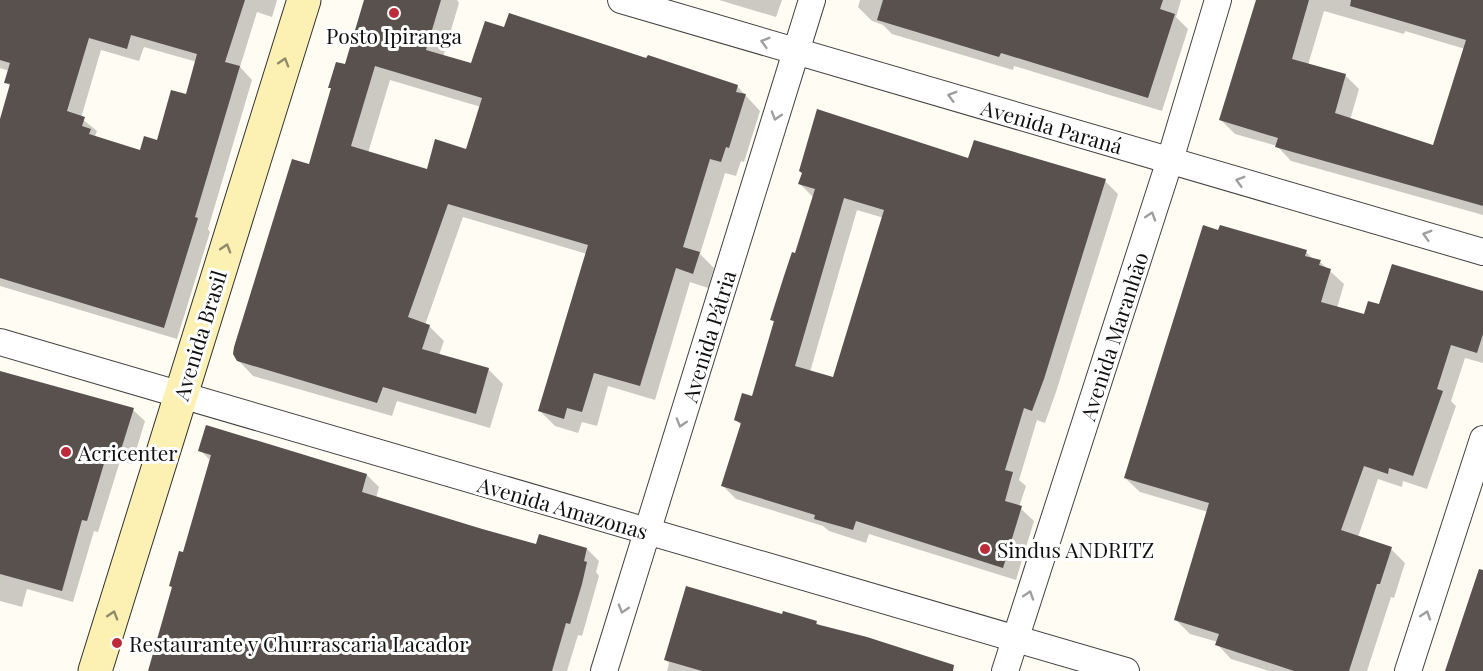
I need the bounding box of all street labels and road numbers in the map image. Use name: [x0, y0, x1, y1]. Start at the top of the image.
street label: Avenida Paraná: [977, 92, 1126, 160]
street label: Avenida Maranhão: [1072, 248, 1153, 425]
street label: Avenida Pátria: [674, 266, 741, 406]
street label: Avenida Brasil: [166, 267, 232, 404]
street label: Avenida Amazonas: [474, 469, 651, 545]

